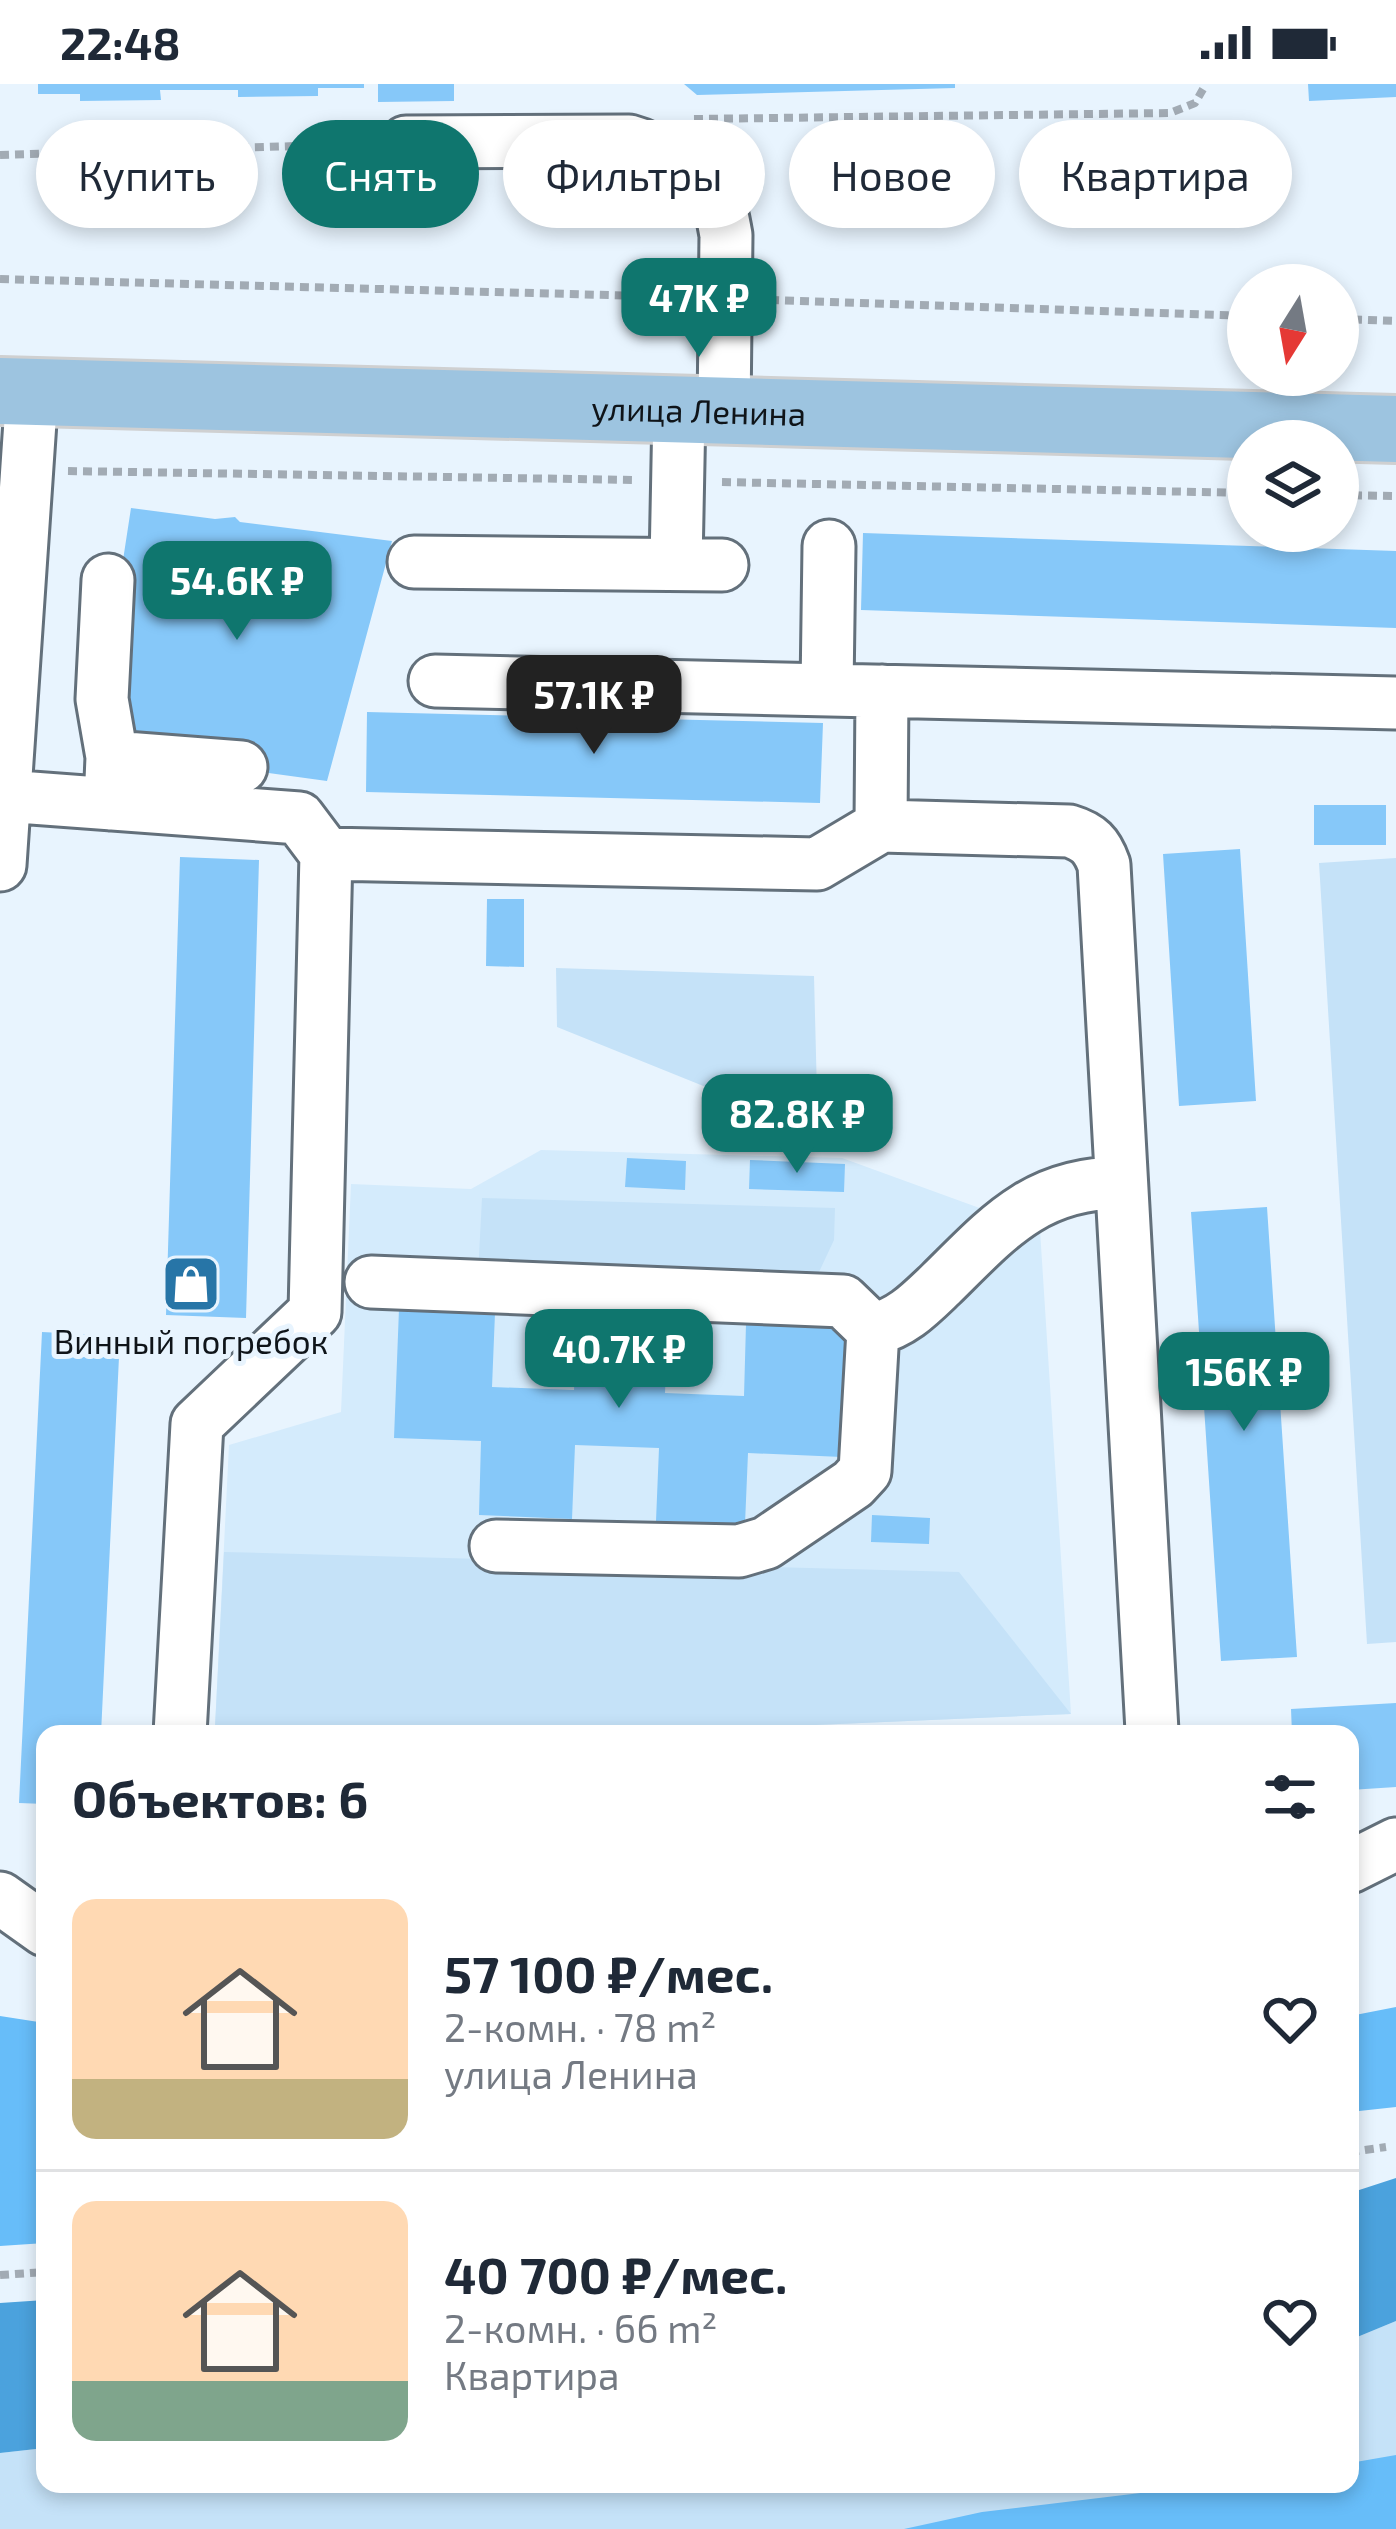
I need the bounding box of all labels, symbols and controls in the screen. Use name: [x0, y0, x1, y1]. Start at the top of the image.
text: 22:48: [60, 15, 181, 69]
chip: Купить: [36, 120, 258, 228]
chip: Снять: [282, 120, 479, 228]
chip: Фильтры: [503, 120, 765, 228]
chip: Новое: [789, 120, 995, 228]
chip: Квартира: [1019, 120, 1292, 228]
pin: 47K ₽: [615, 258, 783, 360]
north arrow: [1227, 264, 1359, 396]
map controls: [1227, 264, 1359, 552]
text: 47K ₽: [648, 273, 750, 320]
street label: улица Ленина: [591, 387, 807, 433]
button: layers: [1227, 420, 1359, 552]
pin: 54.6K ₽: [126, 541, 348, 643]
text: 54.6K ₽: [170, 556, 304, 603]
pin: 57.1K ₽: [483, 655, 705, 757]
text: 57.1K ₽: [534, 670, 654, 717]
pin: 82.8K ₽: [686, 1074, 908, 1176]
text: 82.8K ₽: [729, 1089, 865, 1136]
shop icon: Винный погребок: [160, 1253, 222, 1315]
pin: 40.7K ₽: [508, 1309, 730, 1411]
place label: Винный погребок: [54, 1321, 328, 1361]
text: 40.7K ₽: [552, 1324, 686, 1371]
pin: 156K ₽: [1146, 1332, 1342, 1434]
text: 156K ₽: [1185, 1347, 1303, 1394]
icon: filters: [1257, 1764, 1323, 1830]
text: Объектов: 6: [72, 1767, 368, 1828]
text: 57 100 ₽/мес.: [444, 1942, 773, 2003]
icon: home: [168, 1947, 312, 2091]
icon: heart: [1257, 1986, 1323, 2052]
text: 2-комн. · 78 m²: [444, 2003, 717, 2050]
text: улица Ленина: [444, 2050, 698, 2097]
text: 40 700 ₽/мес.: [444, 2243, 788, 2304]
icon: home: [168, 2249, 312, 2393]
icon: heart: [1257, 2288, 1323, 2354]
text: 2-комн. · 66 m²: [444, 2304, 717, 2351]
text: Квартира: [444, 2351, 620, 2398]

